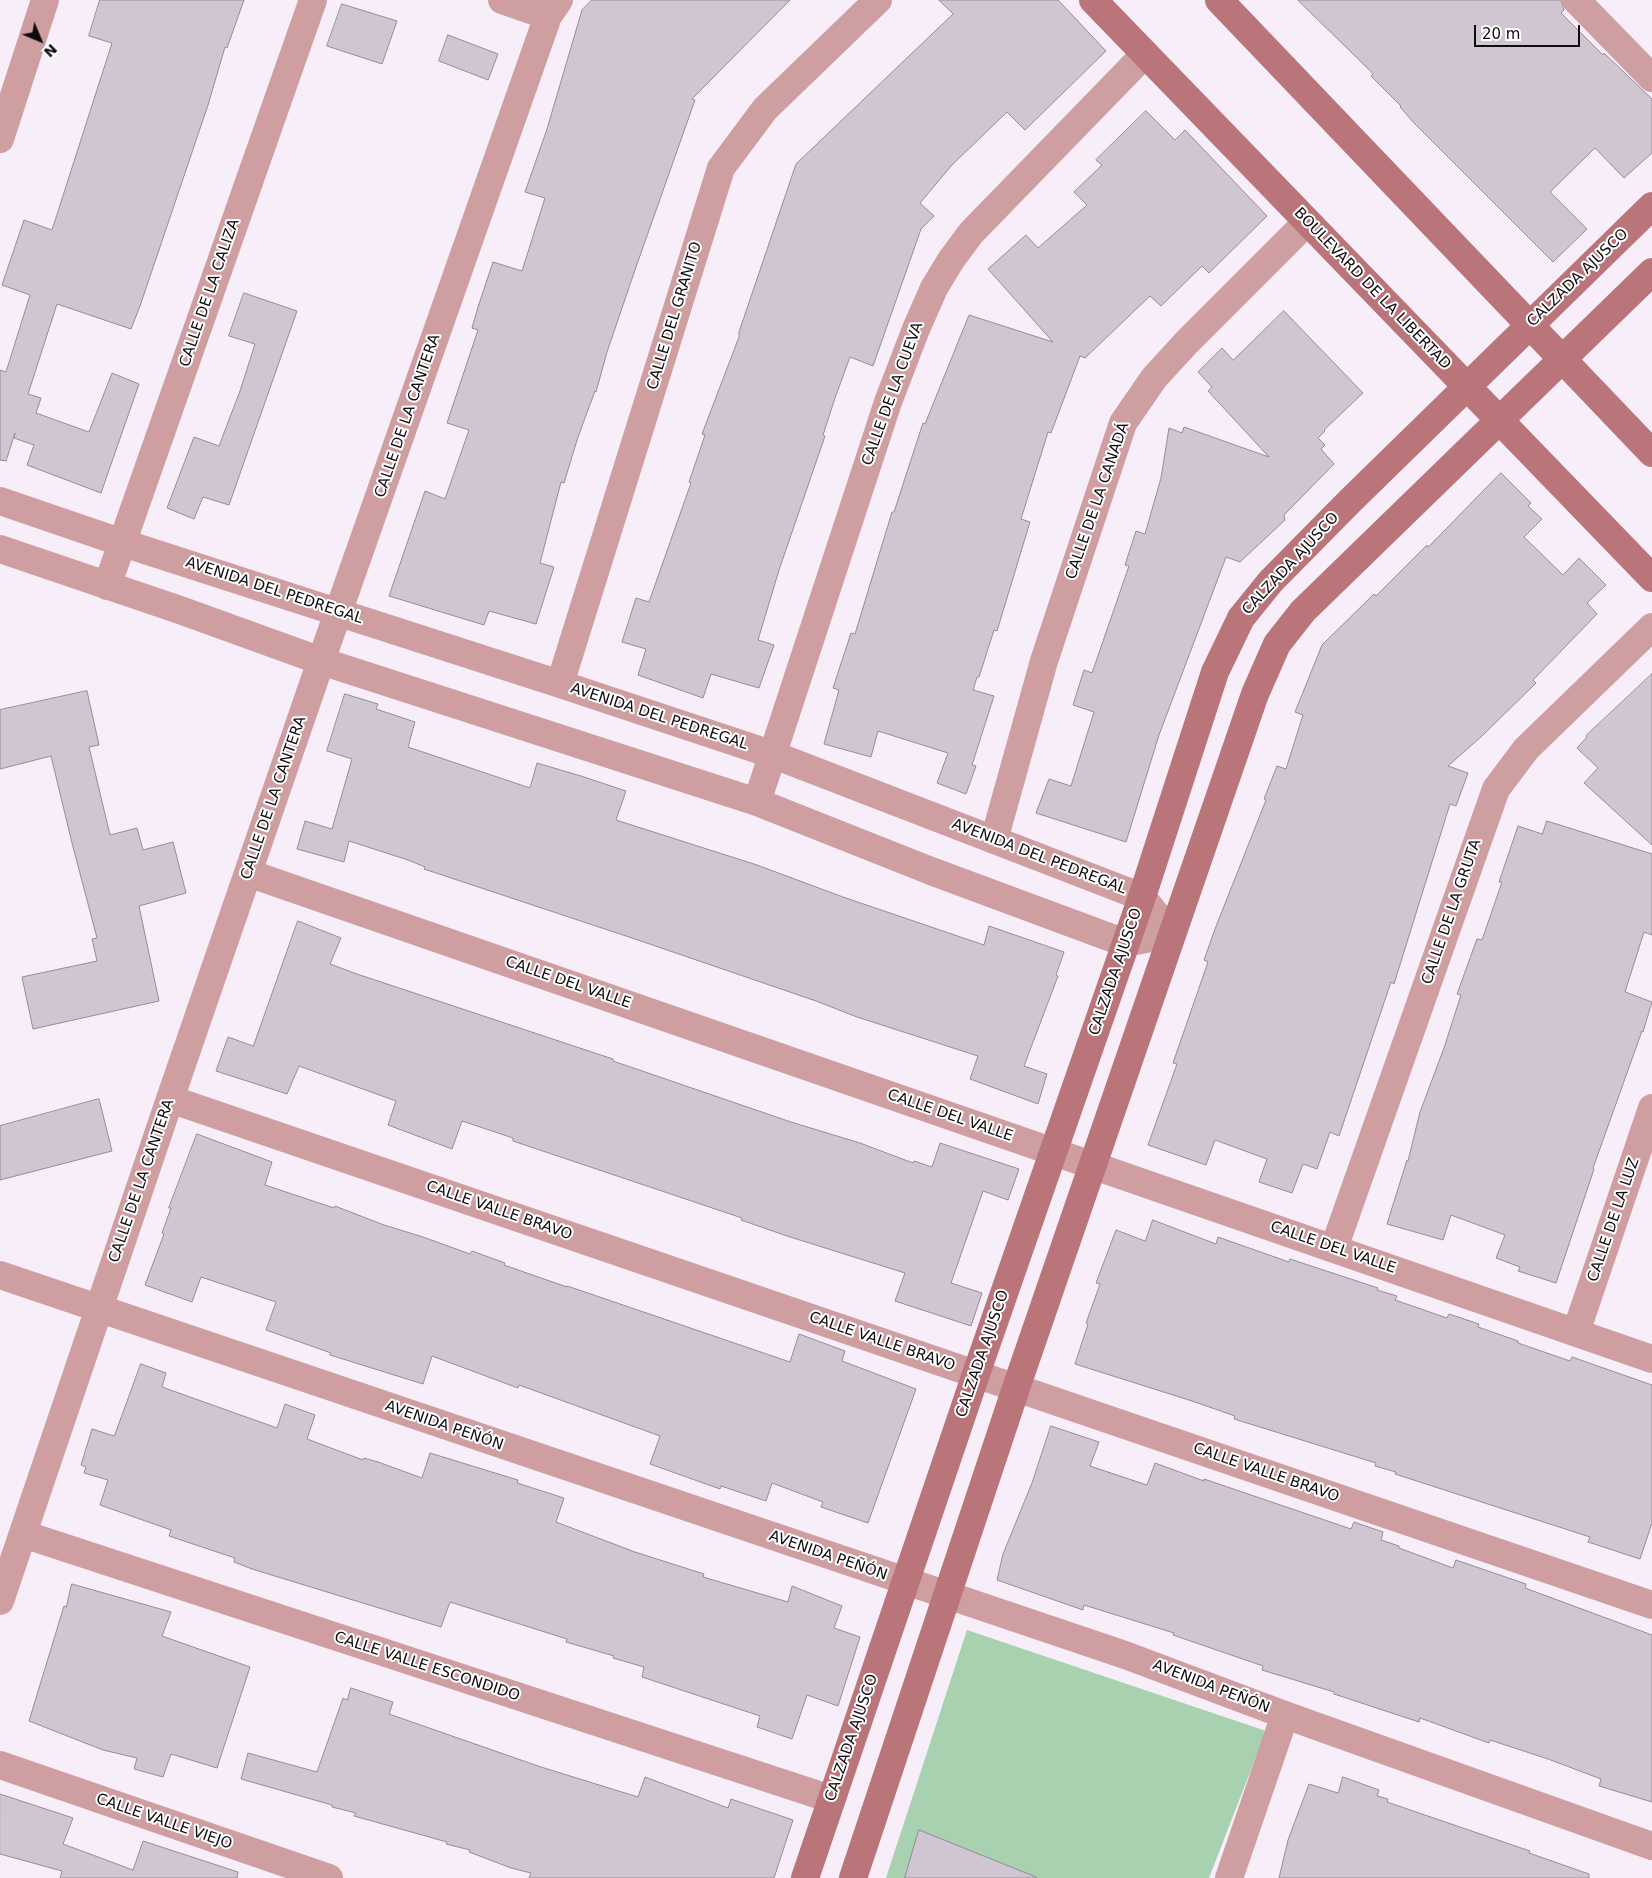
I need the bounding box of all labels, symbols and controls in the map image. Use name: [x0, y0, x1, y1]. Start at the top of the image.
north arrow: [15, 15, 65, 65]
scale bar: [1477, 15, 1583, 47]
text: 20 m: [1482, 25, 1520, 43]
text: N: [41, 41, 60, 60]
street label: BOULEVARD DE LA LIBERTAD: [1290, 204, 1454, 374]
street label: CALLE DE LA CALIZA: [176, 217, 244, 369]
street label: CALZADA AJUSCO: [1524, 225, 1632, 331]
street label: CALLE DEL GRANITO: [644, 240, 706, 392]
street label: CALLE DE LA CUEVA: [859, 320, 927, 468]
street label: CALLE DE LA CANTERA: [372, 332, 444, 500]
street label: CALLE DE LA CANADÁ: [1063, 420, 1133, 582]
street label: CALZADA AJUSCO: [1239, 509, 1343, 619]
street label: AVENIDA DEL PEDREGAL: [183, 554, 365, 628]
street label: AVENIDA DEL PEDREGAL: [568, 680, 750, 754]
street label: CALLE DE LA CANTERA: [238, 714, 310, 882]
street label: AVENIDA DEL PEDREGAL: [949, 815, 1129, 899]
street label: CALLE DE LA GRUTA: [1419, 837, 1485, 987]
street label: CALZADA AJUSCO: [1086, 906, 1146, 1038]
street label: CALLE DEL VALLE: [503, 953, 633, 1013]
street label: CALLE DEL VALLE: [885, 1086, 1015, 1146]
street label: CALLE DE LA CANTERA: [106, 1097, 178, 1265]
street label: CALLE DE LA LUZ: [1584, 1156, 1644, 1284]
street label: CALLE VALLE BRAVO: [424, 1178, 574, 1244]
street label: CALLE DEL VALLE: [1268, 1218, 1398, 1278]
street label: CALZADA AJUSCO: [953, 1288, 1013, 1420]
street label: CALLE VALLE BRAVO: [807, 1309, 957, 1375]
street label: AVENIDA PEÑÓN: [383, 1397, 505, 1455]
street label: CALLE VALLE BRAVO: [1191, 1440, 1341, 1506]
street label: AVENIDA PEÑÓN: [767, 1527, 889, 1585]
street label: CALLE VALLE ESCONDIDO: [332, 1628, 522, 1706]
street label: AVENIDA PEÑÓN: [1150, 1656, 1272, 1718]
street label: CALZADA AJUSCO: [822, 1672, 882, 1804]
street label: CALLE VALLE VIEJO: [94, 1790, 234, 1854]

